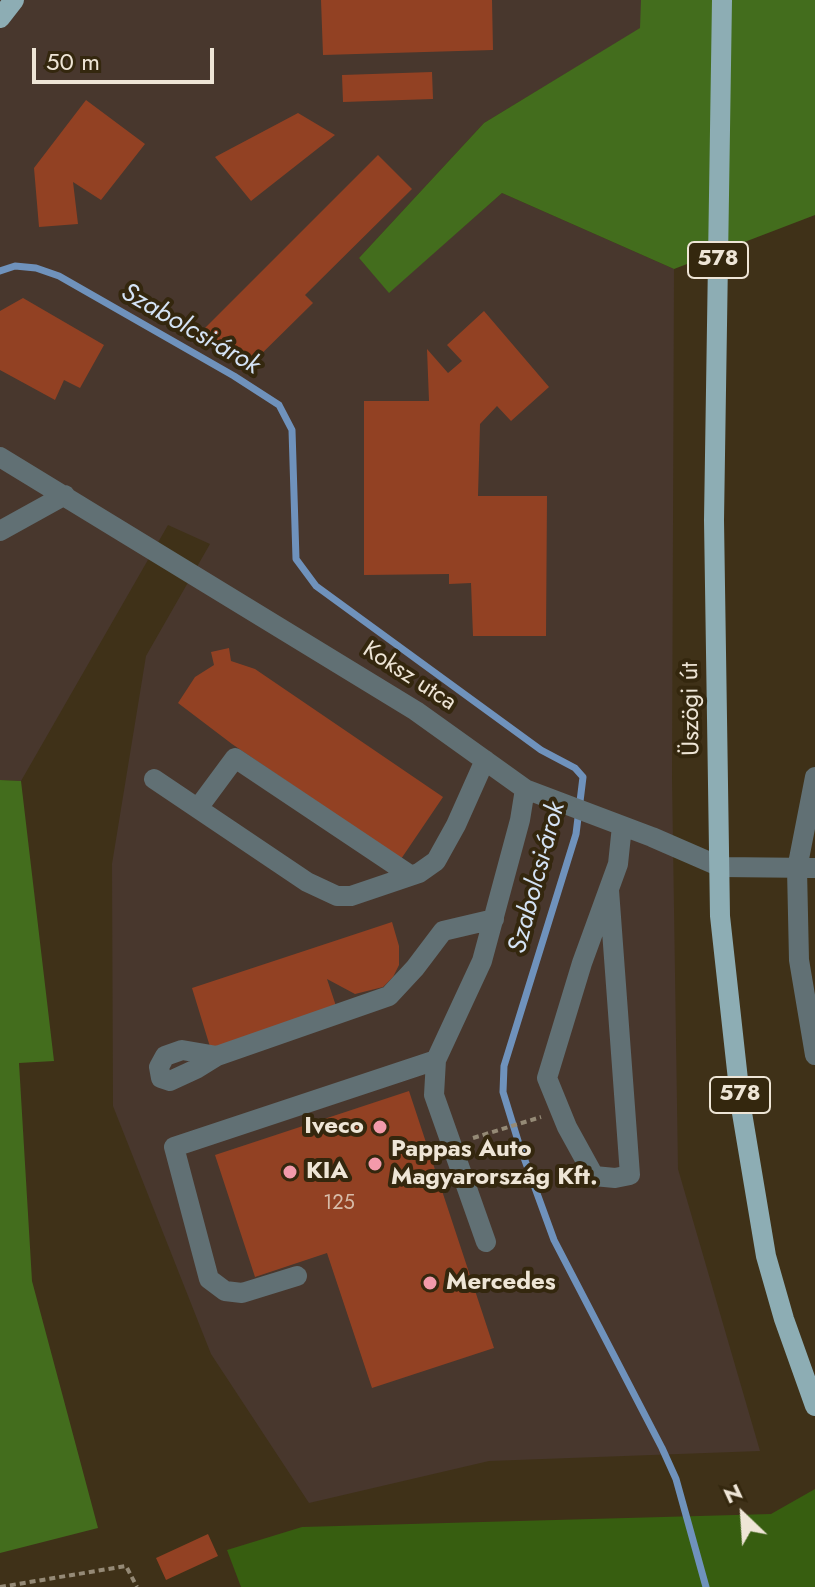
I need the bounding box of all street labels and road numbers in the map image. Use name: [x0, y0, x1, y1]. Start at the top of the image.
road number: 578: [688, 242, 748, 278]
street label: Koksz utca: [357, 636, 461, 718]
street label: Üszögi út: [677, 662, 707, 756]
road number: 578: [710, 1077, 770, 1113]

